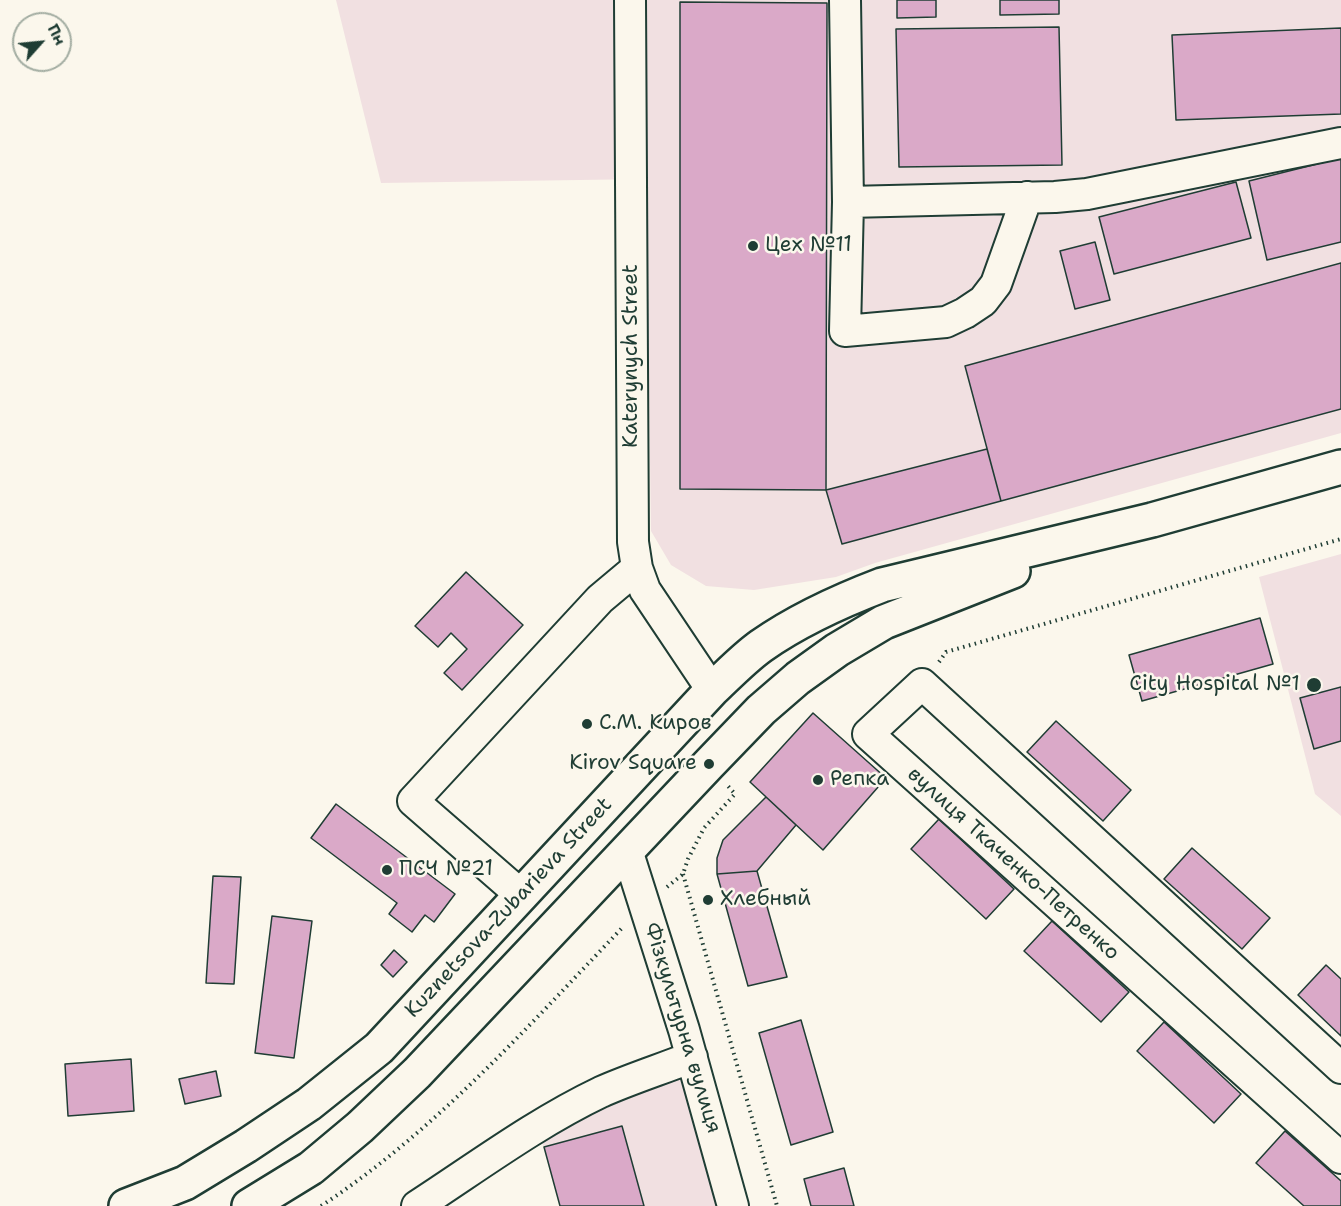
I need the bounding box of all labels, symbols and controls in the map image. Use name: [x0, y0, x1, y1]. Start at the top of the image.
north arrow: [12, 12, 72, 72]
text: Пн: [43, 20, 71, 49]
place label: Цех №11: [765, 233, 852, 259]
marker: Цех №11: [746, 239, 760, 253]
street label: Katerynych Street: [619, 264, 645, 448]
place label: City Hospital №1: [1129, 672, 1300, 698]
marker: City Hospital №1: [1305, 676, 1323, 694]
place label: С.М. Киров: [599, 711, 711, 737]
marker: С.М. Киров: [580, 717, 594, 731]
place label: Kirov Square: [569, 751, 697, 777]
marker: Kirov Square: [702, 757, 716, 771]
street label: вулиця Ткаченко-Петренко: [902, 762, 1124, 966]
place label: Репка: [830, 767, 889, 793]
marker: Репка: [811, 773, 825, 787]
street label: Kuznetsova-Zubarieva Street: [400, 793, 618, 1023]
place label: ПСЧ №21: [399, 857, 493, 883]
marker: ПСЧ №21: [380, 863, 394, 877]
place label: Хлебный: [720, 887, 811, 913]
marker: Хлебный: [701, 893, 715, 907]
street label: Фізкультурна вулиця: [638, 920, 726, 1136]

